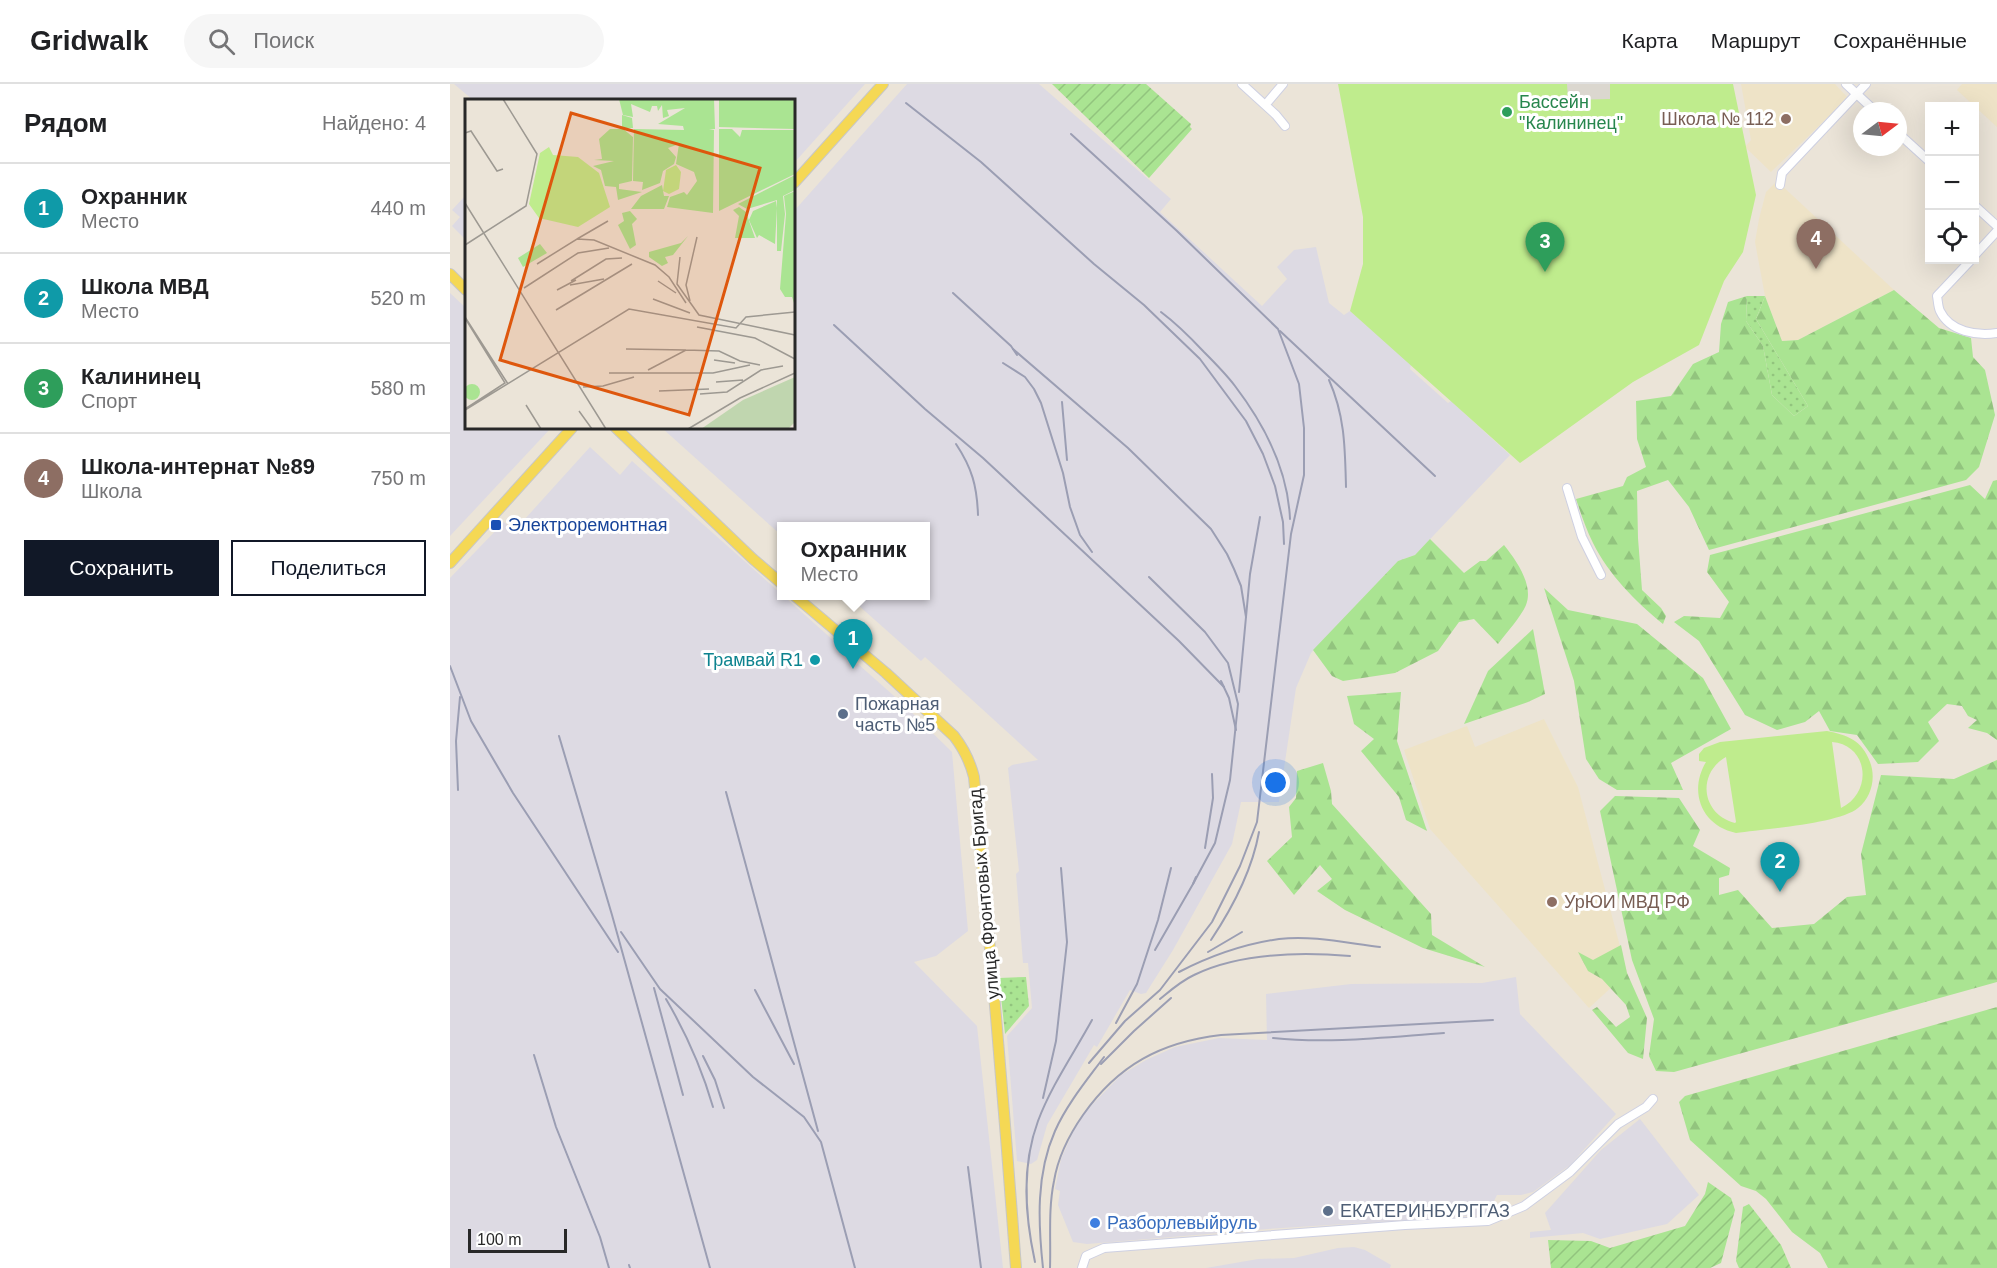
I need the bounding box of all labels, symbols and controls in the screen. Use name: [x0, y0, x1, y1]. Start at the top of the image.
search box: [184, 14, 604, 68]
text: Gridwalk: [30, 25, 148, 56]
icon: search: [205, 25, 238, 58]
text: Поиск: [253, 28, 314, 53]
text: Карта: [1622, 29, 1678, 52]
text: Маршрут: [1711, 29, 1800, 52]
text: Сохранённые: [1833, 29, 1967, 52]
place label: Бассейн "Калининец": [1519, 92, 1623, 133]
inset map: [465, 99, 795, 429]
north arrow: [1853, 102, 1907, 156]
map controls: [1925, 102, 1979, 264]
button: +: [1925, 102, 1979, 156]
marker: Бассейн "Калининец": [1500, 105, 1514, 119]
text: Рядом: [24, 108, 107, 138]
place label: Школа № 112: [1661, 109, 1774, 129]
text: Найдено: 4: [322, 112, 426, 134]
marker: Школа № 112: [1779, 112, 1793, 126]
button: −: [1925, 156, 1979, 210]
text: Охранник: [81, 184, 187, 209]
text: 1: [38, 197, 49, 219]
text: 440 m: [370, 197, 426, 219]
text: Место: [81, 210, 139, 232]
button: locate: [1925, 210, 1979, 264]
pin: 4: [1796, 220, 1836, 269]
pin: 3: [1526, 222, 1564, 272]
text: Школа МВД: [81, 274, 209, 299]
text: 2: [38, 287, 49, 309]
text: 520 m: [370, 287, 426, 309]
text: Место: [81, 300, 139, 322]
text: Калининец: [81, 364, 200, 389]
text: 3: [38, 377, 49, 399]
text: 580 m: [370, 377, 426, 399]
text: Спорт: [81, 390, 137, 412]
text: Школа-интернат №89: [81, 454, 315, 479]
text: 4: [38, 467, 49, 489]
text: 750 m: [370, 467, 426, 489]
text: Школа: [81, 480, 142, 502]
place label: Электроремонтная: [508, 515, 668, 535]
marker: Электроремонтная: [489, 518, 503, 532]
popup: [777, 522, 930, 600]
text: Охранник: [800, 537, 907, 562]
button: Сохранить: [24, 540, 219, 596]
button: Поделиться: [231, 540, 426, 596]
text: Место: [800, 563, 859, 585]
pin: 1: [834, 620, 872, 669]
place label: Трамвай R1: [703, 650, 803, 670]
marker: Трамвай R1: [808, 653, 822, 667]
place label: Пожарная часть №5: [855, 694, 940, 735]
marker: Пожарная часть №5: [836, 707, 850, 721]
your location: [1261, 768, 1290, 797]
street label: улица Фронтовых Бригад: [965, 787, 1003, 1000]
pin: 2: [1760, 842, 1800, 892]
place label: УрЮИ МВД РФ: [1564, 892, 1690, 912]
marker: УрЮИ МВД РФ: [1545, 895, 1559, 909]
place label: ЕКАТЕРИНБУРГГАЗ: [1340, 1201, 1510, 1221]
marker: ЕКАТЕРИНБУРГГАЗ: [1321, 1204, 1335, 1218]
place label: Разборлевыйруль: [1107, 1213, 1257, 1233]
marker: Разборлевыйруль: [1088, 1216, 1102, 1230]
scale bar: [468, 1226, 567, 1254]
text: 100 m: [477, 1231, 521, 1248]

